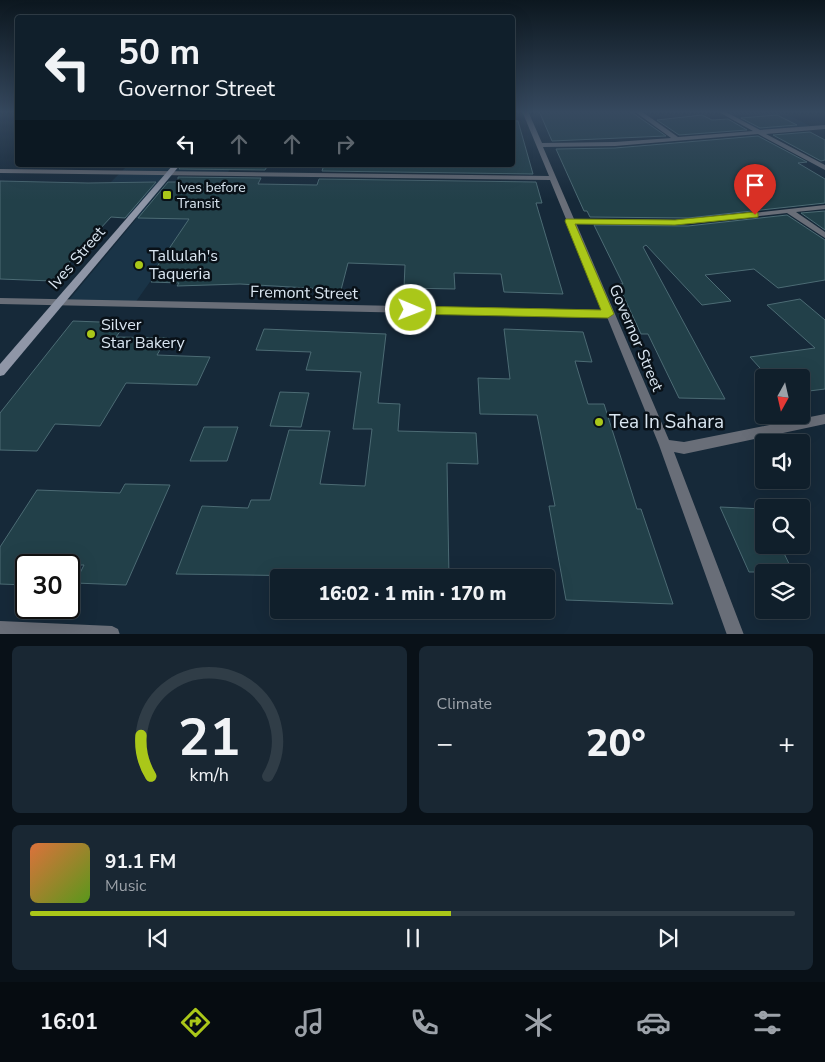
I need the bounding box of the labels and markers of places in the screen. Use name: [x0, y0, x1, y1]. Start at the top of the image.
pin: [734, 164, 776, 215]
place label: Ives before Transit: [177, 178, 246, 213]
marker: Ives before Transit: [161, 189, 173, 201]
place label: Tallulah's Taqueria: [149, 245, 218, 285]
marker: Tallulah's Taqueria: [133, 259, 145, 271]
place label: Silver Star Bakery: [101, 314, 186, 354]
marker: Silver Star Bakery: [85, 328, 97, 340]
place label: Tea In Sahara: [609, 409, 724, 435]
marker: Tea In Sahara: [593, 416, 605, 428]

